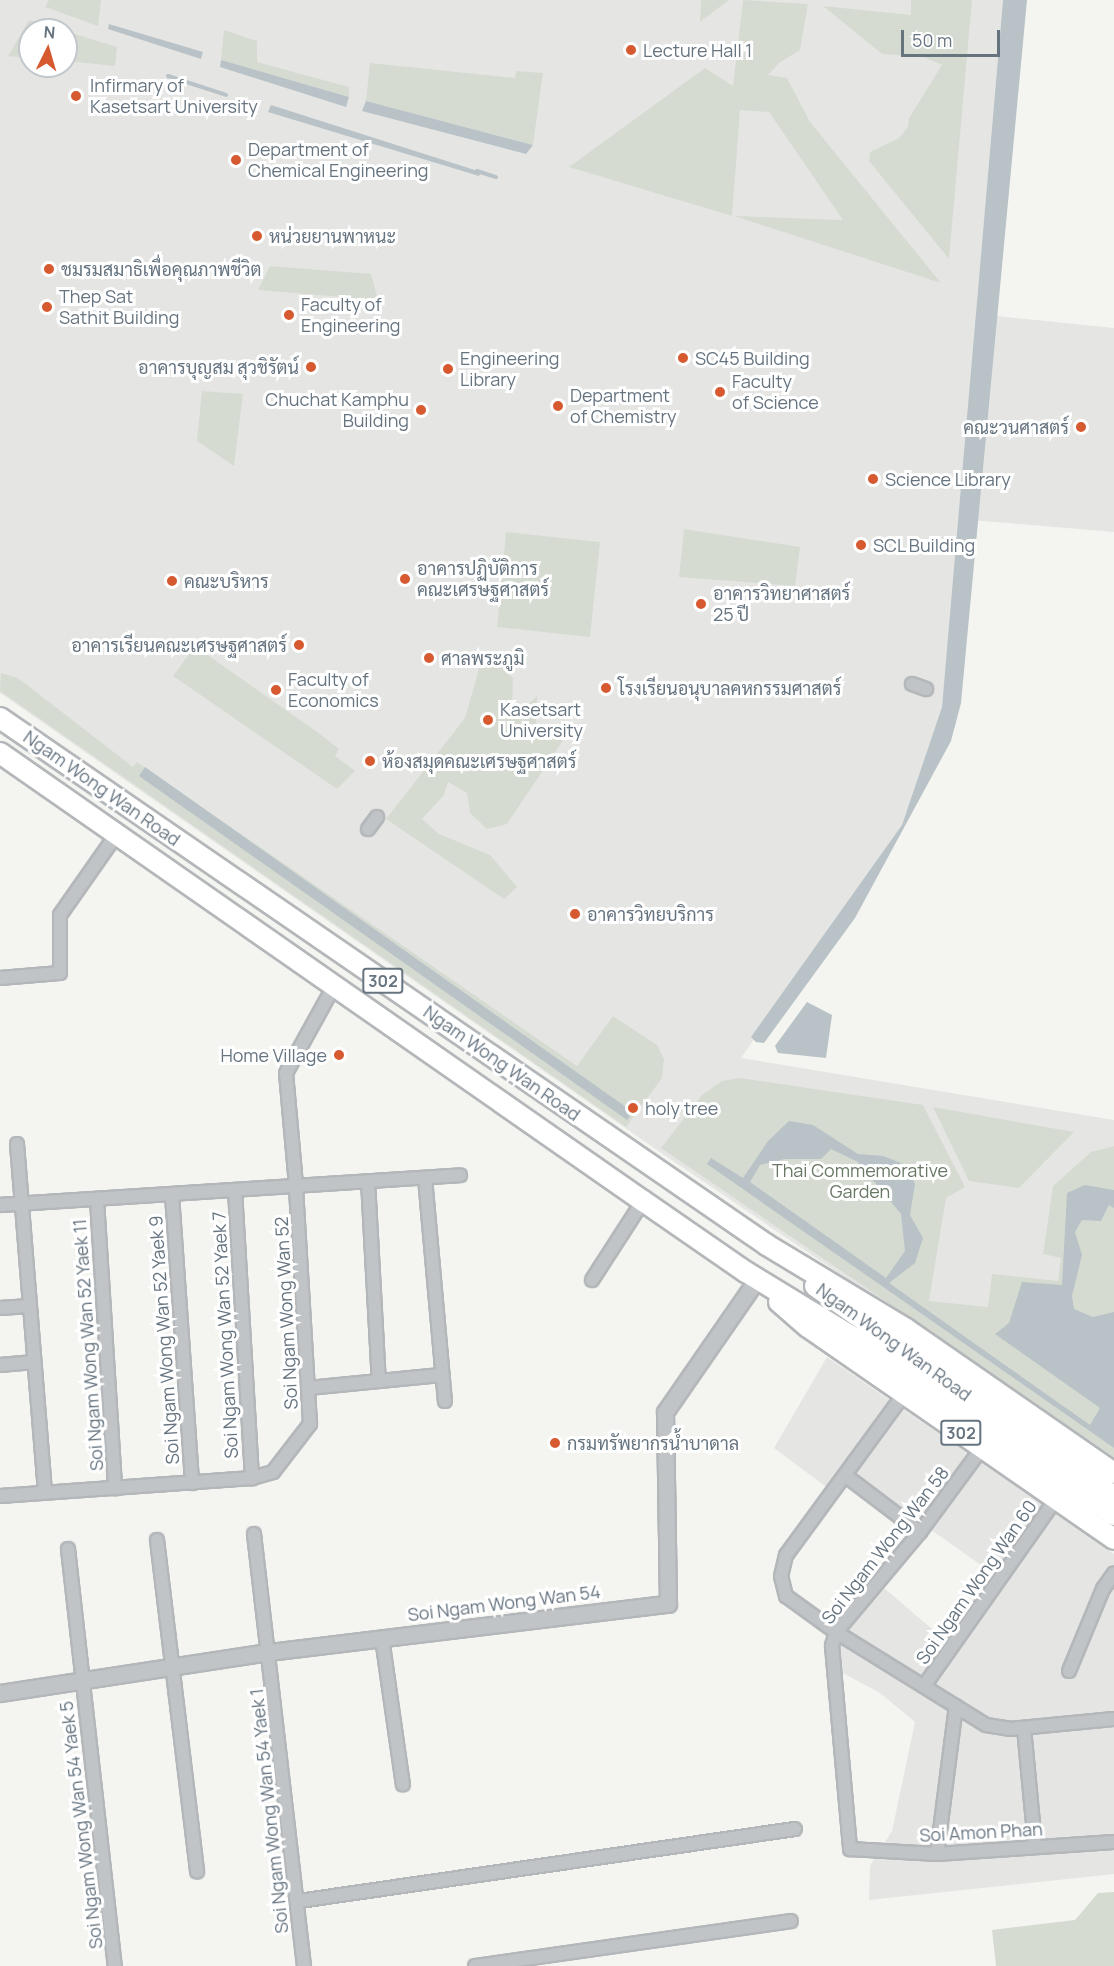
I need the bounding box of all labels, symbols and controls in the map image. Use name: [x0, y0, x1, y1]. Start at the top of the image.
north arrow: [18, 18, 78, 78]
scale bar: [904, 18, 1003, 56]
text: N: [43, 21, 56, 44]
text: 50 m: [912, 28, 952, 52]
place label: Lecture Hall 1: [643, 39, 752, 61]
marker: Lecture Hall 1: [624, 43, 638, 57]
place label: Infirmary of Kasetsart University: [90, 75, 258, 118]
marker: Infirmary of Kasetsart University: [67, 87, 85, 105]
place label: Department of Chemical Engineering: [248, 139, 429, 182]
marker: Department of Chemical Engineering: [229, 153, 243, 167]
place label: หน่วยยานพาหนะ: [269, 225, 396, 247]
marker: หน่วยยานพาหนะ: [250, 229, 264, 243]
place label: ชมรมสมาธิเพื่อคุณภาพชีวิต: [61, 258, 261, 280]
marker: ชมรมสมาธิเพื่อคุณภาพชีวิต: [42, 262, 56, 276]
place label: Thep Sat Sathit Building: [59, 286, 179, 328]
place label: Faculty of Engineering: [301, 294, 401, 336]
marker: Thep Sat Sathit Building: [40, 300, 54, 314]
marker: Faculty of Engineering: [282, 308, 296, 322]
place label: SC45 Building: [695, 347, 810, 369]
place label: Engineering Library: [460, 348, 560, 391]
marker: SC45 Building: [676, 351, 690, 365]
place label: อาคารบุญสม สุวชิรัตน์: [138, 356, 299, 378]
marker: อาคารบุญสม สุวชิรัตน์: [304, 360, 318, 374]
marker: Engineering Library: [441, 362, 455, 376]
place label: Faculty of Science: [732, 371, 819, 413]
place label: Department of Chemistry: [570, 385, 676, 428]
marker: Faculty of Science: [713, 385, 727, 399]
place label: Chuchat Kamphu Building: [265, 389, 409, 432]
marker: Department of Chemistry: [551, 399, 565, 413]
marker: Chuchat Kamphu Building: [414, 403, 428, 417]
place label: คณะวนศาสตร์: [963, 416, 1069, 438]
marker: คณะวนศาสตร์: [1074, 420, 1088, 434]
place label: Science Library: [885, 468, 1011, 490]
marker: Science Library: [866, 472, 880, 486]
place label: SCL Building: [873, 534, 976, 556]
marker: SCL Building: [854, 538, 868, 552]
place label: อาคารปฏิบัติการ คณะเศรษฐศาสตร์: [417, 558, 549, 600]
place label: คณะบริหาร: [184, 570, 269, 592]
marker: อาคารปฏิบัติการ คณะเศรษฐศาสตร์: [398, 572, 412, 586]
marker: คณะบริหาร: [165, 574, 179, 588]
place label: อาคารวิทยาศาสตร์ 25 ปี: [713, 583, 850, 626]
marker: อาคารวิทยาศาสตร์ 25 ปี: [694, 597, 708, 611]
place label: อาคารเรียนคณะเศรษฐศาสตร์: [71, 634, 287, 656]
marker: อาคารเรียนคณะเศรษฐศาสตร์: [292, 638, 306, 652]
place label: ศาลพระภูมิ: [441, 647, 524, 669]
marker: ศาลพระภูมิ: [422, 651, 436, 665]
place label: Faculty of Economics: [288, 669, 379, 712]
place label: โรงเรียนอนุบาลคหกรรมศาสตร์: [618, 677, 841, 699]
marker: โรงเรียนอนุบาลคหกรรมศาสตร์: [599, 681, 613, 695]
marker: Faculty of Economics: [269, 683, 283, 697]
place label: Kasetsart University: [500, 699, 583, 742]
marker: Kasetsart University: [481, 713, 495, 727]
street label: Ngam Wong Wan Road: [20, 726, 184, 850]
place label: ห้องสมุดคณะเศรษฐศาสตร์: [382, 750, 576, 772]
marker: ห้องสมุดคณะเศรษฐศาสตร์: [363, 754, 377, 768]
place label: อาคารวิทยบริการ: [587, 903, 714, 925]
marker: อาคารวิทยบริการ: [568, 907, 582, 921]
road number: 302: [362, 968, 404, 994]
street label: Ngam Wong Wan Road: [420, 1001, 584, 1125]
place label: Home Village: [220, 1044, 327, 1066]
marker: Home Village: [332, 1048, 346, 1062]
place label: holy tree: [645, 1097, 718, 1119]
marker: holy tree: [626, 1101, 640, 1115]
park label: Thai Commemorative Garden: [772, 1160, 948, 1202]
street label: Soi Ngam Wong Wan 52 Yaek 7: [208, 1211, 242, 1459]
street label: Soi Ngam Wong Wan 52 Yaek 9: [145, 1215, 183, 1465]
street label: Soi Ngam Wong Wan 52: [270, 1216, 302, 1410]
street label: Soi Ngam Wong Wan 52 Yaek 11: [68, 1218, 108, 1472]
street label: Ngam Wong Wan Road: [812, 1279, 976, 1405]
road number: 302: [940, 1420, 982, 1446]
place label: กรมทรัพยากรน้ำบาดาล: [567, 1432, 739, 1454]
marker: กรมทรัพยากรน้ำบาดาล: [548, 1436, 562, 1450]
street label: Soi Ngam Wong Wan 58: [817, 1462, 953, 1628]
street label: Soi Ngam Wong Wan 60: [911, 1496, 1041, 1668]
street label: Soi Ngam Wong Wan 54: [406, 1580, 602, 1626]
street label: Soi Ngam Wong Wan 54 Yaek 1: [245, 1687, 293, 1935]
street label: Soi Ngam Wong Wan 54 Yaek 5: [55, 1700, 107, 1950]
street label: Soi Amon Phan: [919, 1818, 1043, 1846]

